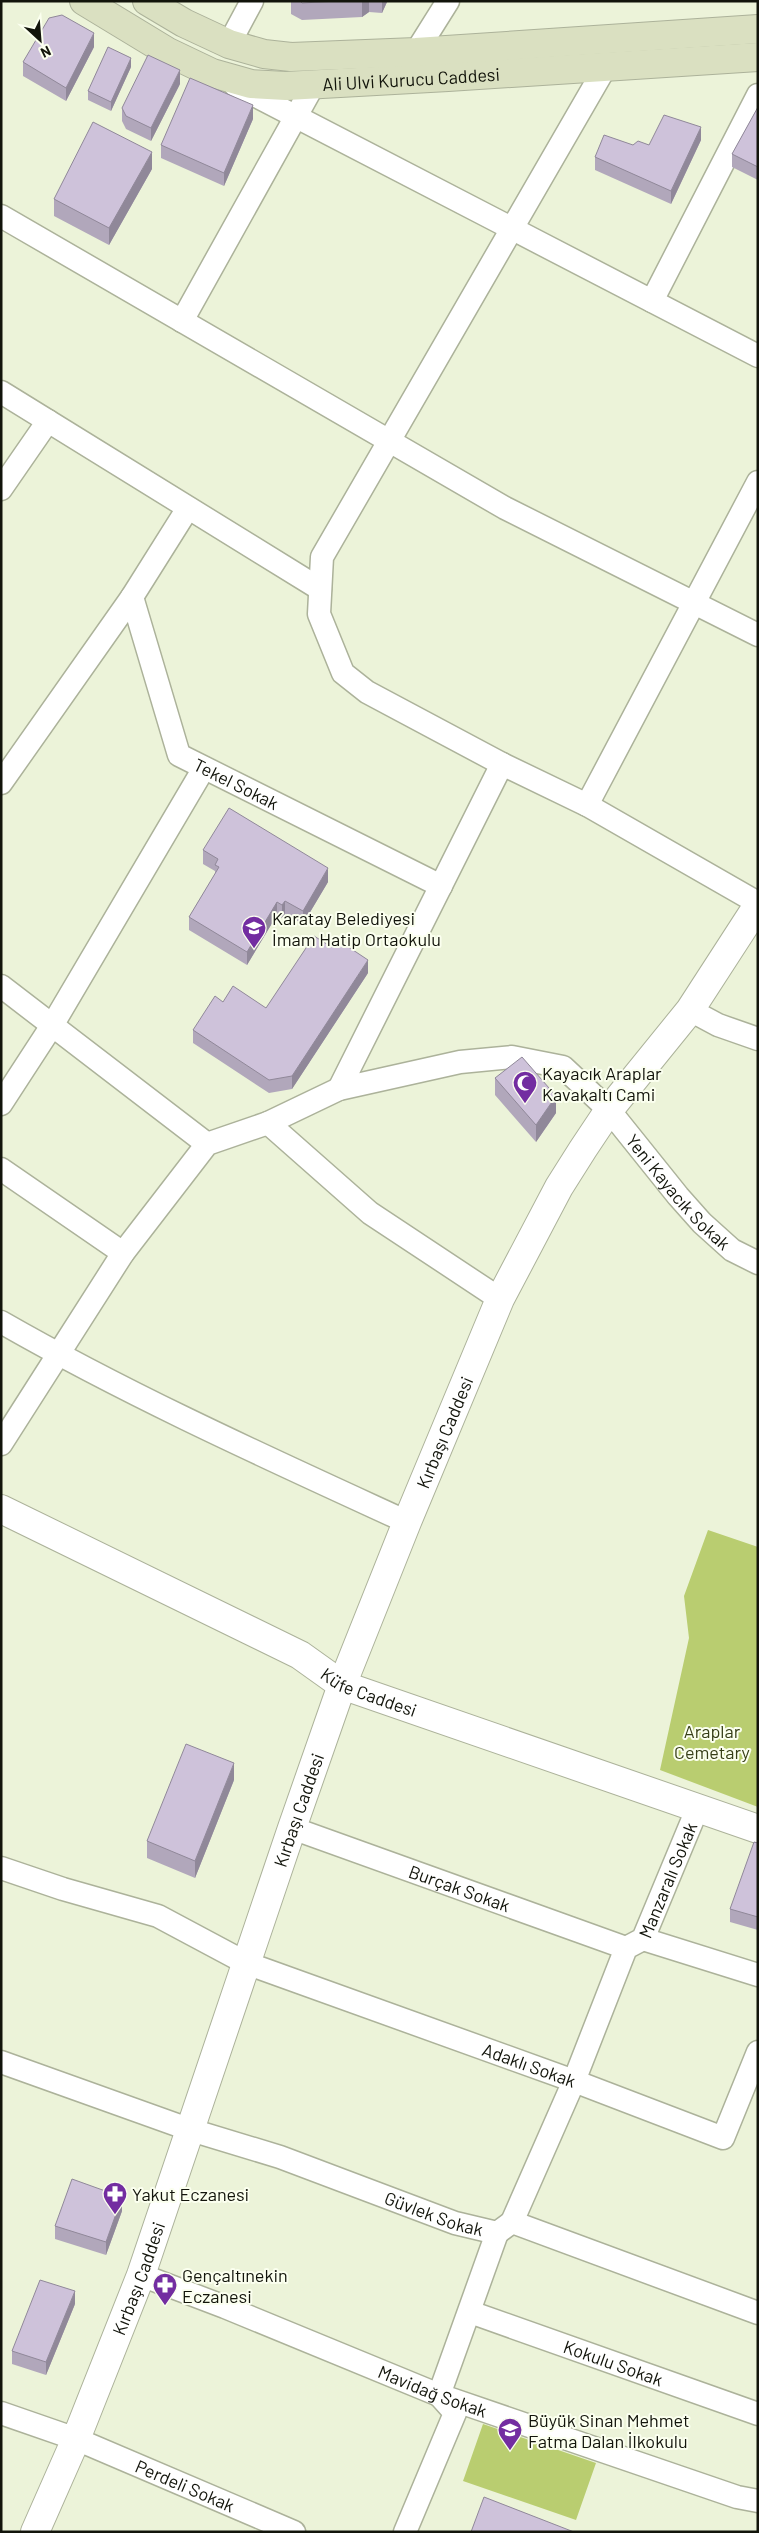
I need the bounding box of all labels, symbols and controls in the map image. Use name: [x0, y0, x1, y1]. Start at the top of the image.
north arrow: [15, 15, 65, 65]
text: N: [38, 42, 54, 62]
street label: Ali Ulvi Kurucu Caddesi: [322, 63, 501, 95]
street label: Tekel Sokak: [190, 753, 282, 814]
place label: Karatay Belediyesi İmam Hatip Ortaokulu: [272, 907, 441, 950]
school or university icon: Karatay Belediyesi İmam Hatip Ortaokulu: [241, 915, 267, 949]
place label: Kayacık Araplar Kavakaltı Cami: [542, 1062, 662, 1105]
mosque icon: Kayacık Araplar Kavakaltı Cami: [512, 1070, 538, 1104]
street label: Yeni Kayacık Sokak: [622, 1129, 735, 1254]
street label: Kırbaşı Caddesi: [411, 1373, 477, 1491]
street label: Küfe Caddesi: [317, 1663, 420, 1721]
park label: Araplar Cemetary: [674, 1720, 750, 1763]
street label: Kırbaşı Caddesi: [269, 1750, 328, 1870]
street label: Manzaralı Sokak: [634, 1819, 702, 1941]
street label: Burçak Sokak: [406, 1860, 513, 1916]
street label: Adaklı Sokak: [480, 2038, 579, 2092]
pharmacy icon: Yakut Eczanesi: [102, 2181, 128, 2215]
place label: Yakut Eczanesi: [132, 2183, 249, 2205]
street label: Güvlek Sokak: [381, 2186, 485, 2240]
street label: Kırbaşı Caddesi: [107, 2219, 169, 2338]
place label: Gençaltınekin Eczanesi: [182, 2264, 288, 2307]
pharmacy icon: Gençaltınekin Eczanesi: [152, 2272, 178, 2306]
street label: Kokulu Sokak: [561, 2335, 666, 2390]
street label: Mavidağ Sokak: [375, 2360, 490, 2422]
place label: Büyük Sinan Mehmet Fatma Dalan İlkokulu: [528, 2409, 690, 2452]
school or university icon: Büyük Sinan Mehmet Fatma Dalan İlkokulu: [497, 2417, 523, 2451]
street label: Perdeli Sokak: [132, 2455, 238, 2516]

